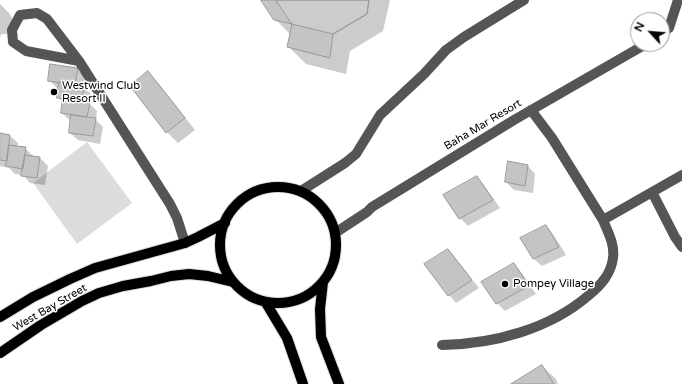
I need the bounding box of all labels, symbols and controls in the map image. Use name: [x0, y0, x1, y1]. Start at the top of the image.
north arrow: [630, 12, 670, 52]
text: N: [632, 20, 647, 34]
place label: Westwind Club Resort II: [62, 79, 140, 105]
marker: Westwind Club Resort II: [49, 87, 59, 97]
street label: Baha Mar Resort: [442, 97, 524, 153]
place label: Pompey Village: [513, 277, 594, 291]
marker: Pompey Village: [500, 279, 510, 289]
street label: West Bay Street: [11, 282, 89, 334]

